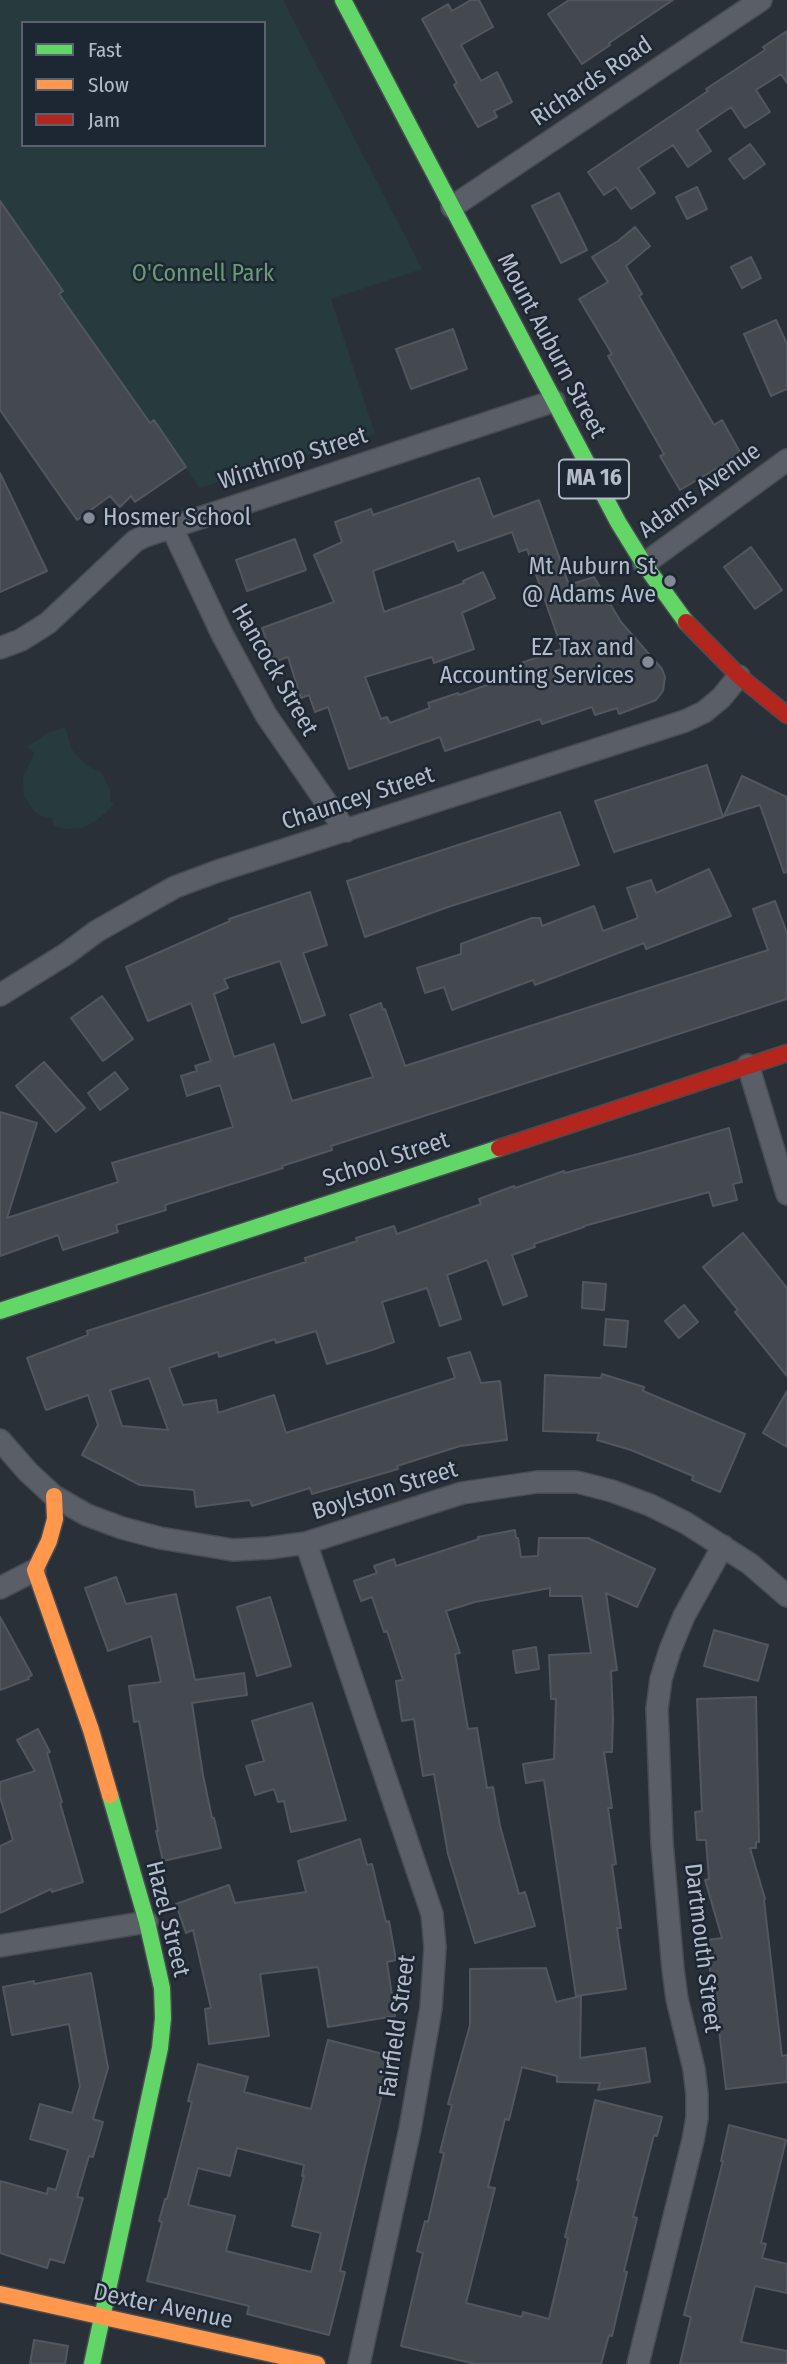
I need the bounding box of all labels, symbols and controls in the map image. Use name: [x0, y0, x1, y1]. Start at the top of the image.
legend: [21, 21, 266, 147]
street label: Richards Road: [526, 31, 658, 133]
text: Fast: [88, 37, 122, 63]
text: Slow: [88, 72, 129, 98]
text: Jam: [88, 107, 120, 133]
street label: Mount Auburn Street: [490, 249, 612, 443]
park label: O'Connell Park: [132, 260, 274, 288]
street label: Winthrop Street: [215, 421, 371, 497]
street label: Adams Avenue: [633, 437, 767, 545]
road number: MA 16: [559, 460, 629, 499]
place label: Hosmer School: [103, 504, 251, 532]
marker: Hosmer School: [81, 510, 97, 526]
place label: Mt Auburn St @ Adams Ave: [522, 553, 656, 609]
marker: Mt Auburn St @ Adams Ave: [662, 573, 678, 589]
street label: Hancock Street: [225, 599, 323, 741]
place label: EZ Tax and Accounting Services: [440, 634, 634, 690]
marker: EZ Tax and Accounting Services: [640, 654, 656, 670]
street label: Chauncey Street: [278, 761, 438, 837]
street label: School Street: [319, 1126, 453, 1194]
street label: Boylston Street: [309, 1455, 461, 1527]
street label: Hazel Street: [139, 1858, 195, 1980]
street label: Dartmouth Street: [677, 1862, 727, 2034]
street label: Fairfield Street: [374, 1953, 422, 2099]
street label: Dexter Avenue: [91, 2278, 235, 2336]

